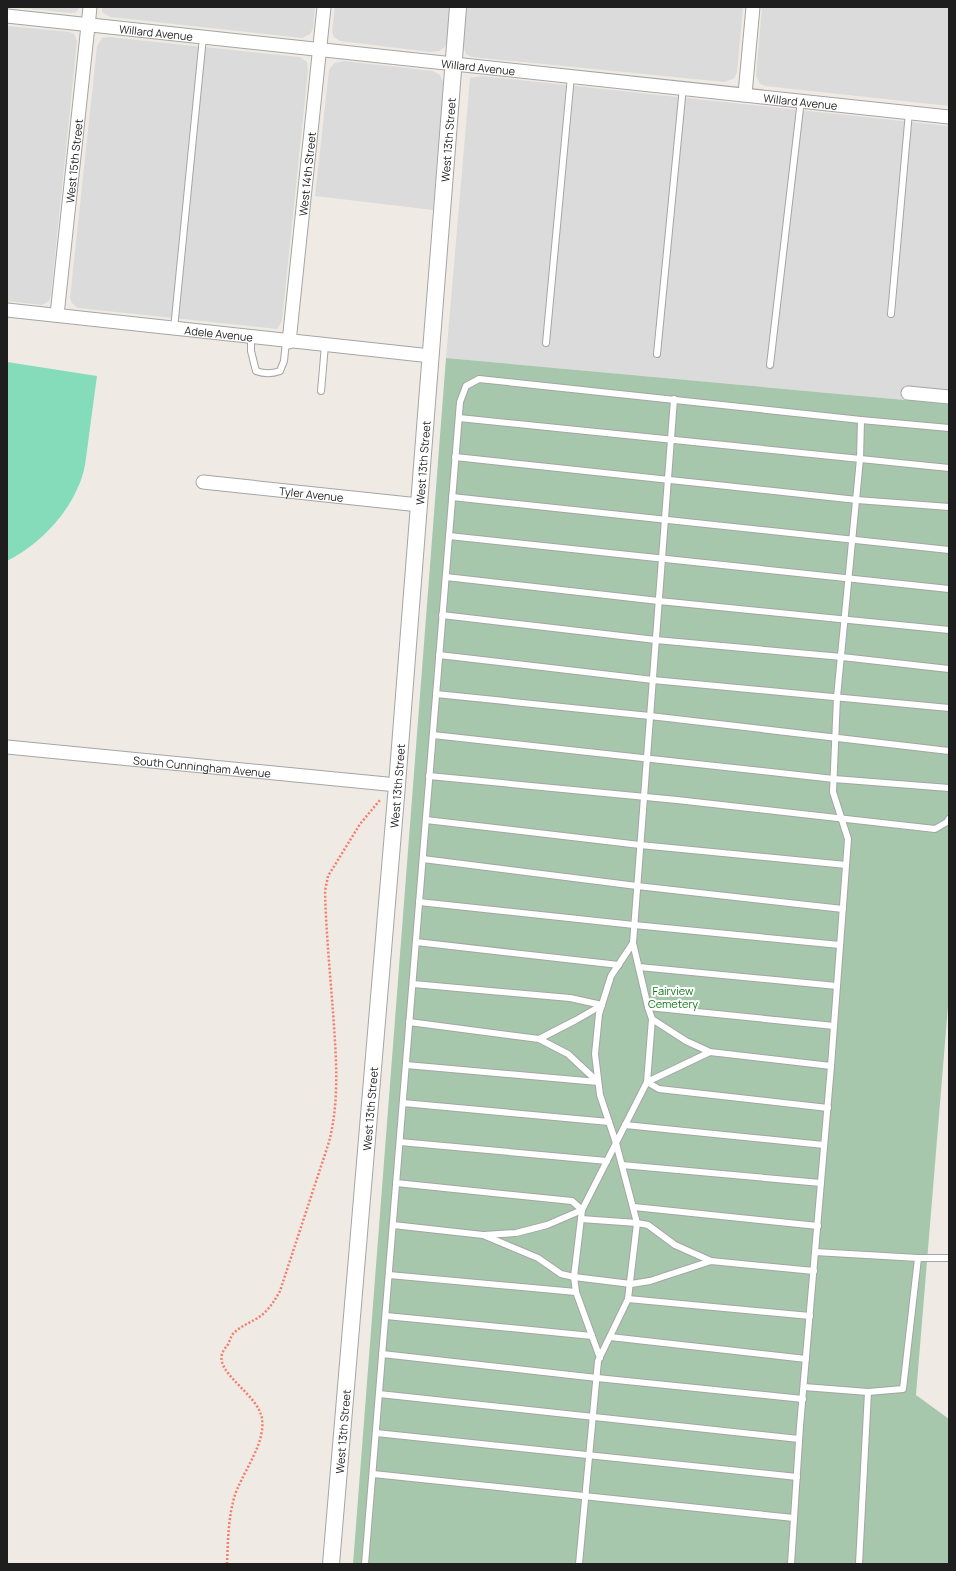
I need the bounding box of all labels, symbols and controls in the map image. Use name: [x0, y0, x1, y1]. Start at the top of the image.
street label: Willard Avenue: [118, 21, 194, 43]
street label: Willard Avenue: [441, 55, 517, 78]
street label: Willard Avenue: [763, 90, 839, 113]
street label: West 13th Street: [437, 97, 458, 182]
street label: West 15th Street: [62, 118, 85, 204]
street label: West 14th Street: [295, 131, 318, 217]
street label: Adele Avenue: [184, 322, 254, 344]
street label: West 13th Street: [411, 420, 433, 505]
street label: Tyler Avenue: [279, 483, 345, 504]
street label: West 13th Street: [386, 743, 408, 828]
street label: South Cunningham Avenue: [133, 752, 272, 780]
park label: Fairview Cemetery: [648, 983, 698, 1011]
street label: West 13th Street: [359, 1066, 381, 1151]
street label: West 13th Street: [331, 1389, 353, 1474]

